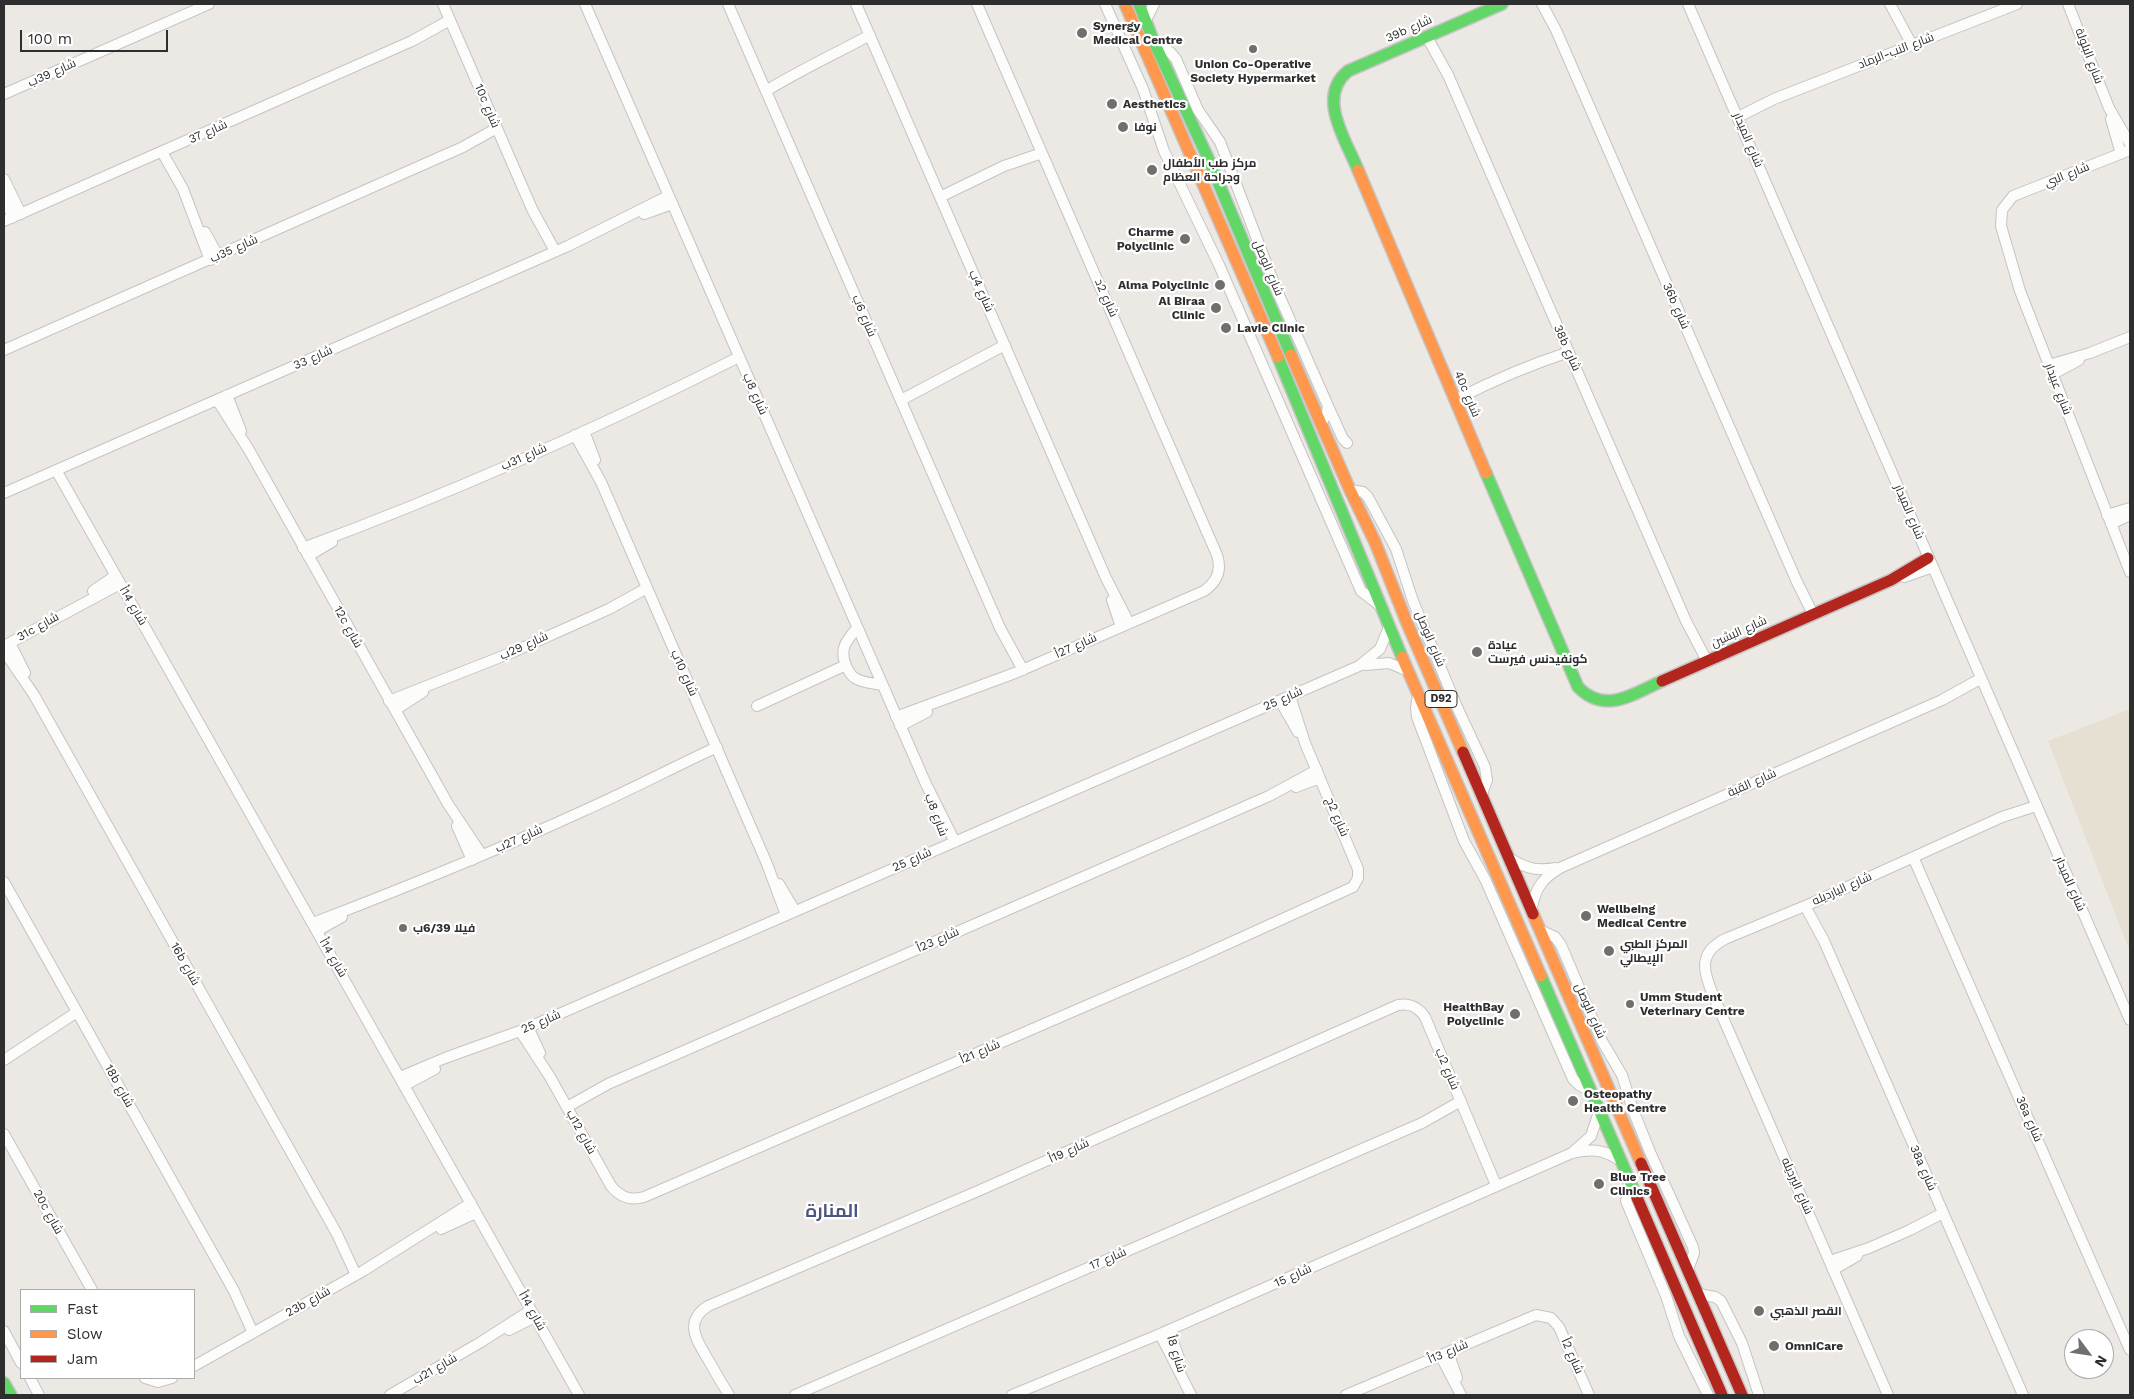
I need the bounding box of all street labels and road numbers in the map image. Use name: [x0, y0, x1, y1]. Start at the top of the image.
street label: 39b شارع: [1384, 12, 1434, 46]
street label: شارع البلولة: [2072, 26, 2106, 86]
street label: شارع النب-الرماد: [1856, 30, 1936, 72]
street label: شارع 39ب: [26, 56, 78, 90]
street label: 10c شارع: [471, 82, 503, 130]
street label: شارع الميدار: [1730, 110, 1766, 170]
street label: شارع 37: [187, 117, 229, 147]
street label: شارع البي: [2042, 159, 2092, 191]
street label: شارع 35ب: [208, 232, 260, 266]
street label: شارع الوصل: [1250, 238, 1286, 298]
street label: شارع 4ب: [965, 268, 997, 314]
street label: شارع 2د: [1091, 277, 1121, 319]
street label: 36b شارع: [1659, 281, 1693, 331]
street label: شارع 6ب: [849, 293, 879, 339]
street label: 38b شارع: [1550, 323, 1584, 373]
street label: شارع 33: [291, 343, 335, 373]
street label: شارع عبيدار: [2042, 361, 2074, 417]
street label: 40c شارع: [1451, 369, 1483, 419]
street label: شارع 8ب: [739, 371, 771, 417]
street label: شارع 31ب: [499, 441, 549, 473]
street label: شارع الميدار: [1891, 482, 1927, 542]
street label: شارع 14أ: [116, 584, 150, 628]
street label: 12c شارع: [331, 604, 365, 650]
street label: شارع الوصل: [1412, 609, 1448, 669]
street label: 31c شارع: [15, 610, 61, 644]
street label: شارع البشين: [1709, 613, 1769, 651]
street label: شارع 29ب: [498, 629, 550, 663]
street label: شارع 27أ: [1053, 630, 1099, 662]
street label: شارع 10ب: [667, 648, 701, 698]
street label: شارع 25: [1261, 684, 1305, 714]
road number: D92: [1425, 691, 1457, 708]
street label: شارع القبة: [1725, 766, 1779, 800]
street label: شارع 8ب: [921, 792, 951, 838]
street label: شارع 2ج: [1322, 795, 1352, 839]
street label: شارع 27ب: [493, 822, 545, 856]
street label: شارع 25: [890, 845, 934, 875]
street label: شارع الميدار: [2052, 854, 2088, 914]
street label: شارع اليارديله: [1810, 869, 1874, 909]
street label: شارع 23أ: [915, 924, 961, 956]
street label: شارع 14أ: [316, 936, 350, 980]
street label: 16b شارع: [167, 940, 203, 988]
street label: شارع الوصل: [1571, 981, 1609, 1041]
street label: شارع 25: [519, 1007, 563, 1037]
street label: شارع 21أ: [958, 1037, 1002, 1067]
street label: شارع 2ب: [1432, 1046, 1462, 1092]
street label: 18b شارع: [101, 1062, 137, 1110]
street label: 36a شارع: [2013, 1094, 2045, 1144]
street label: شارع 12ب: [563, 1107, 599, 1157]
street label: شارع 19أ: [1047, 1136, 1091, 1166]
street label: 38a شارع: [1907, 1143, 1939, 1193]
street label: شارع اليرديله: [1778, 1155, 1816, 1217]
street label: 20c شارع: [30, 1187, 66, 1237]
street label: شارع 17: [1087, 1245, 1129, 1273]
street label: شارع 15: [1272, 1261, 1314, 1291]
street label: 23b شارع: [283, 1284, 333, 1320]
street label: شارع 14أ: [515, 1289, 549, 1333]
street label: شارع 8أ: [1164, 1334, 1188, 1374]
street label: شارع 2أ: [1558, 1336, 1586, 1376]
street label: شارع 13أ: [1426, 1337, 1470, 1367]
street label: شارع 21ب: [410, 1351, 460, 1387]

